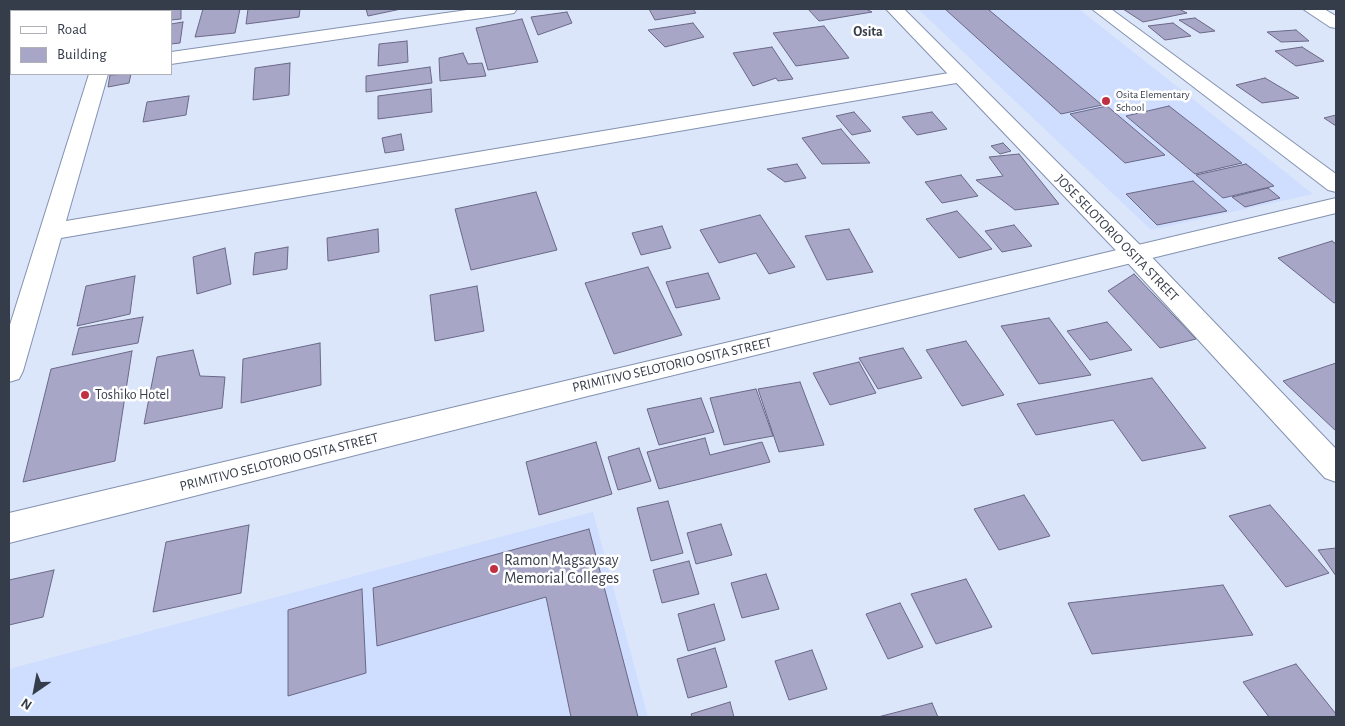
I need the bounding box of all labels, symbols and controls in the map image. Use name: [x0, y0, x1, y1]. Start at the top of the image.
legend: [10, 10, 172, 75]
text: Road: [57, 22, 87, 37]
district label: Osita: [853, 24, 883, 40]
text: Building: [57, 47, 107, 62]
place label: Osita Elementary School: [1116, 88, 1190, 114]
marker: Osita Elementary School: [1100, 95, 1112, 107]
street label: JOSE SELOTORIO OSITA STREET: [1052, 171, 1182, 305]
street label: PRIMITIVO SELOTORIO OSITA STREET: [571, 334, 773, 396]
place label: Toshiko Hotel: [95, 387, 169, 403]
marker: Toshiko Hotel: [79, 389, 91, 401]
street label: PRIMITIVO SELOTORIO OSITA STREET: [178, 429, 380, 495]
place label: Ramon Magsaysay Memorial Colleges: [504, 550, 619, 588]
marker: Ramon Magsaysay Memorial Colleges: [488, 563, 500, 575]
north arrow: [10, 666, 60, 716]
text: N: [19, 695, 35, 712]

